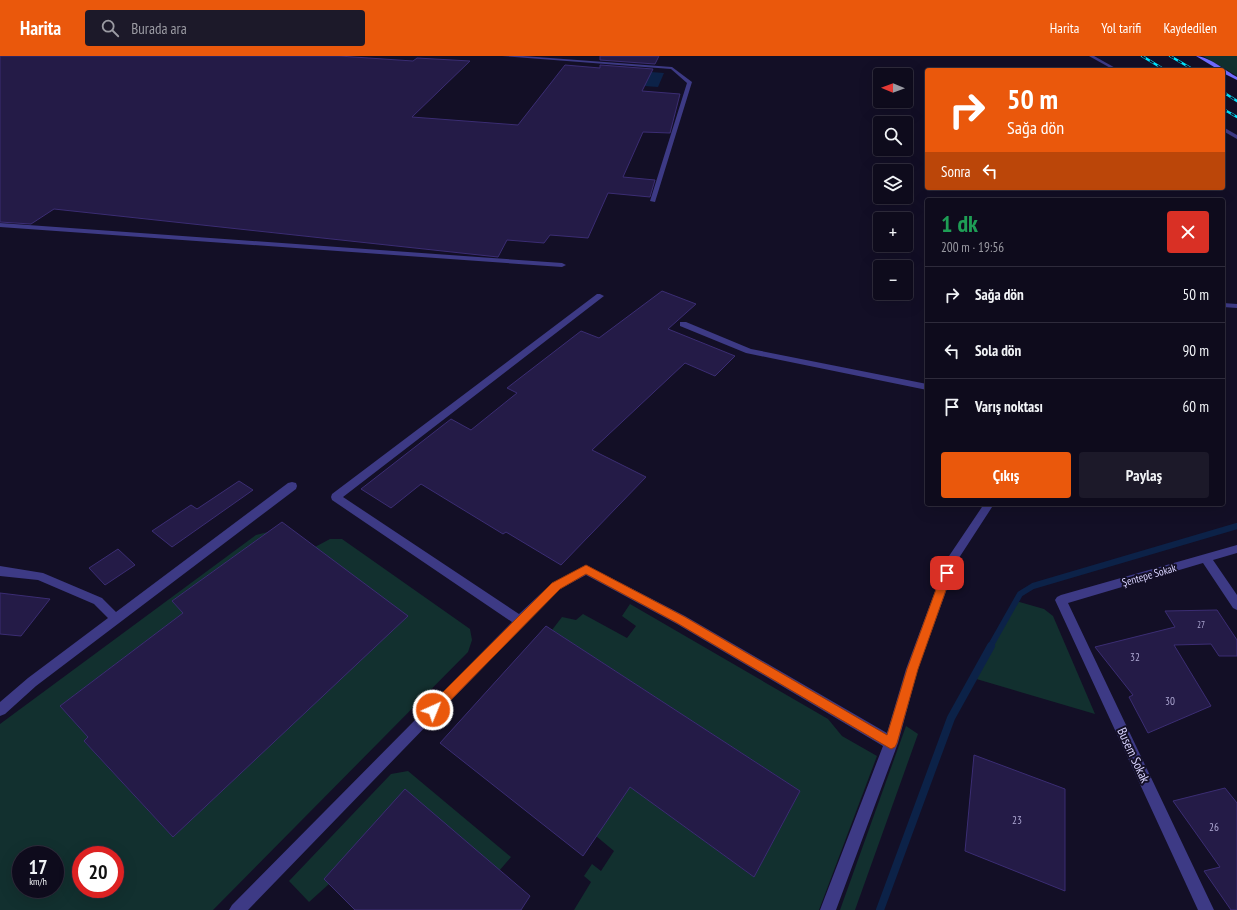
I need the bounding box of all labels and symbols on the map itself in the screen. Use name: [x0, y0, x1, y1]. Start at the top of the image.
north arrow: [873, 68, 913, 108]
pin: [930, 556, 964, 590]
street label: Şentepe Sokak: [1120, 560, 1178, 589]
house number: 27: [1197, 619, 1205, 630]
house number: 32: [1130, 650, 1140, 664]
position arrow: [412, 689, 454, 731]
house number: 30: [1165, 694, 1175, 708]
street label: Busem Sokak: [1113, 725, 1154, 786]
house number: 23: [1012, 813, 1022, 827]
house number: 26: [1209, 820, 1219, 834]
speed limit sign: 20: [72, 846, 124, 898]

